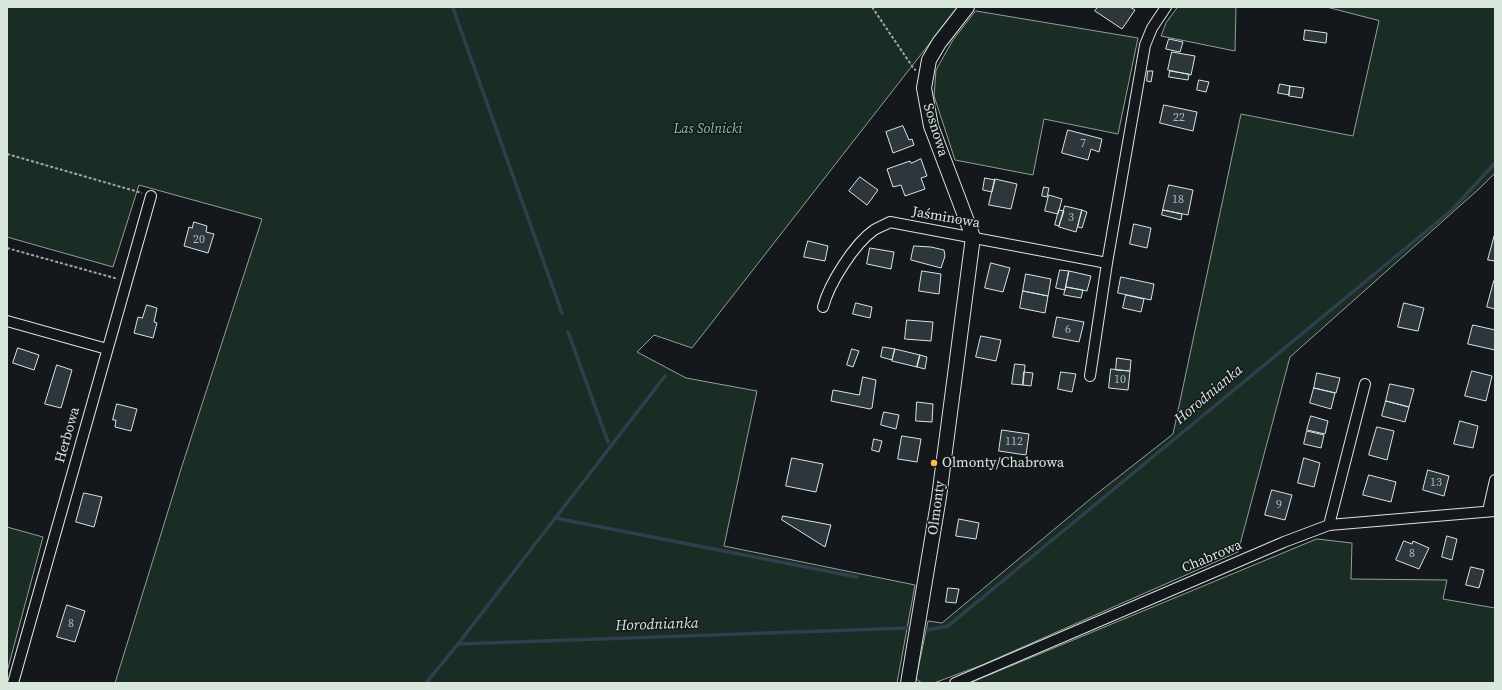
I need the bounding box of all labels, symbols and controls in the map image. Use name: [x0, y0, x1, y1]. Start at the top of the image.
street label: Sosnowa: [919, 101, 951, 159]
house number: 22: [1173, 111, 1185, 125]
park label: Las Solnicki: [673, 121, 743, 137]
house number: 7: [1080, 137, 1086, 151]
house number: 18: [1172, 193, 1184, 207]
street label: Jaśminowa: [911, 204, 981, 232]
house number: 3: [1068, 211, 1074, 225]
house number: 20: [193, 233, 205, 247]
house number: 6: [1065, 323, 1071, 337]
water label: Horodnianka: [1171, 361, 1247, 429]
house number: 10: [1114, 373, 1126, 387]
street label: Herbowa: [52, 405, 84, 465]
house number: 112: [1005, 435, 1023, 449]
place label: Olmonty/Chabrowa: [942, 455, 1064, 471]
marker: Olmonty/Chabrowa: [929, 458, 939, 468]
house number: 13: [1430, 476, 1442, 490]
street label: Olmonty: [925, 480, 949, 536]
house number: 9: [1276, 498, 1282, 512]
street label: Chabrowa: [1179, 537, 1245, 577]
house number: 8: [1409, 547, 1415, 561]
water label: Horodnianka: [615, 615, 699, 635]
house number: 8: [68, 617, 74, 631]

